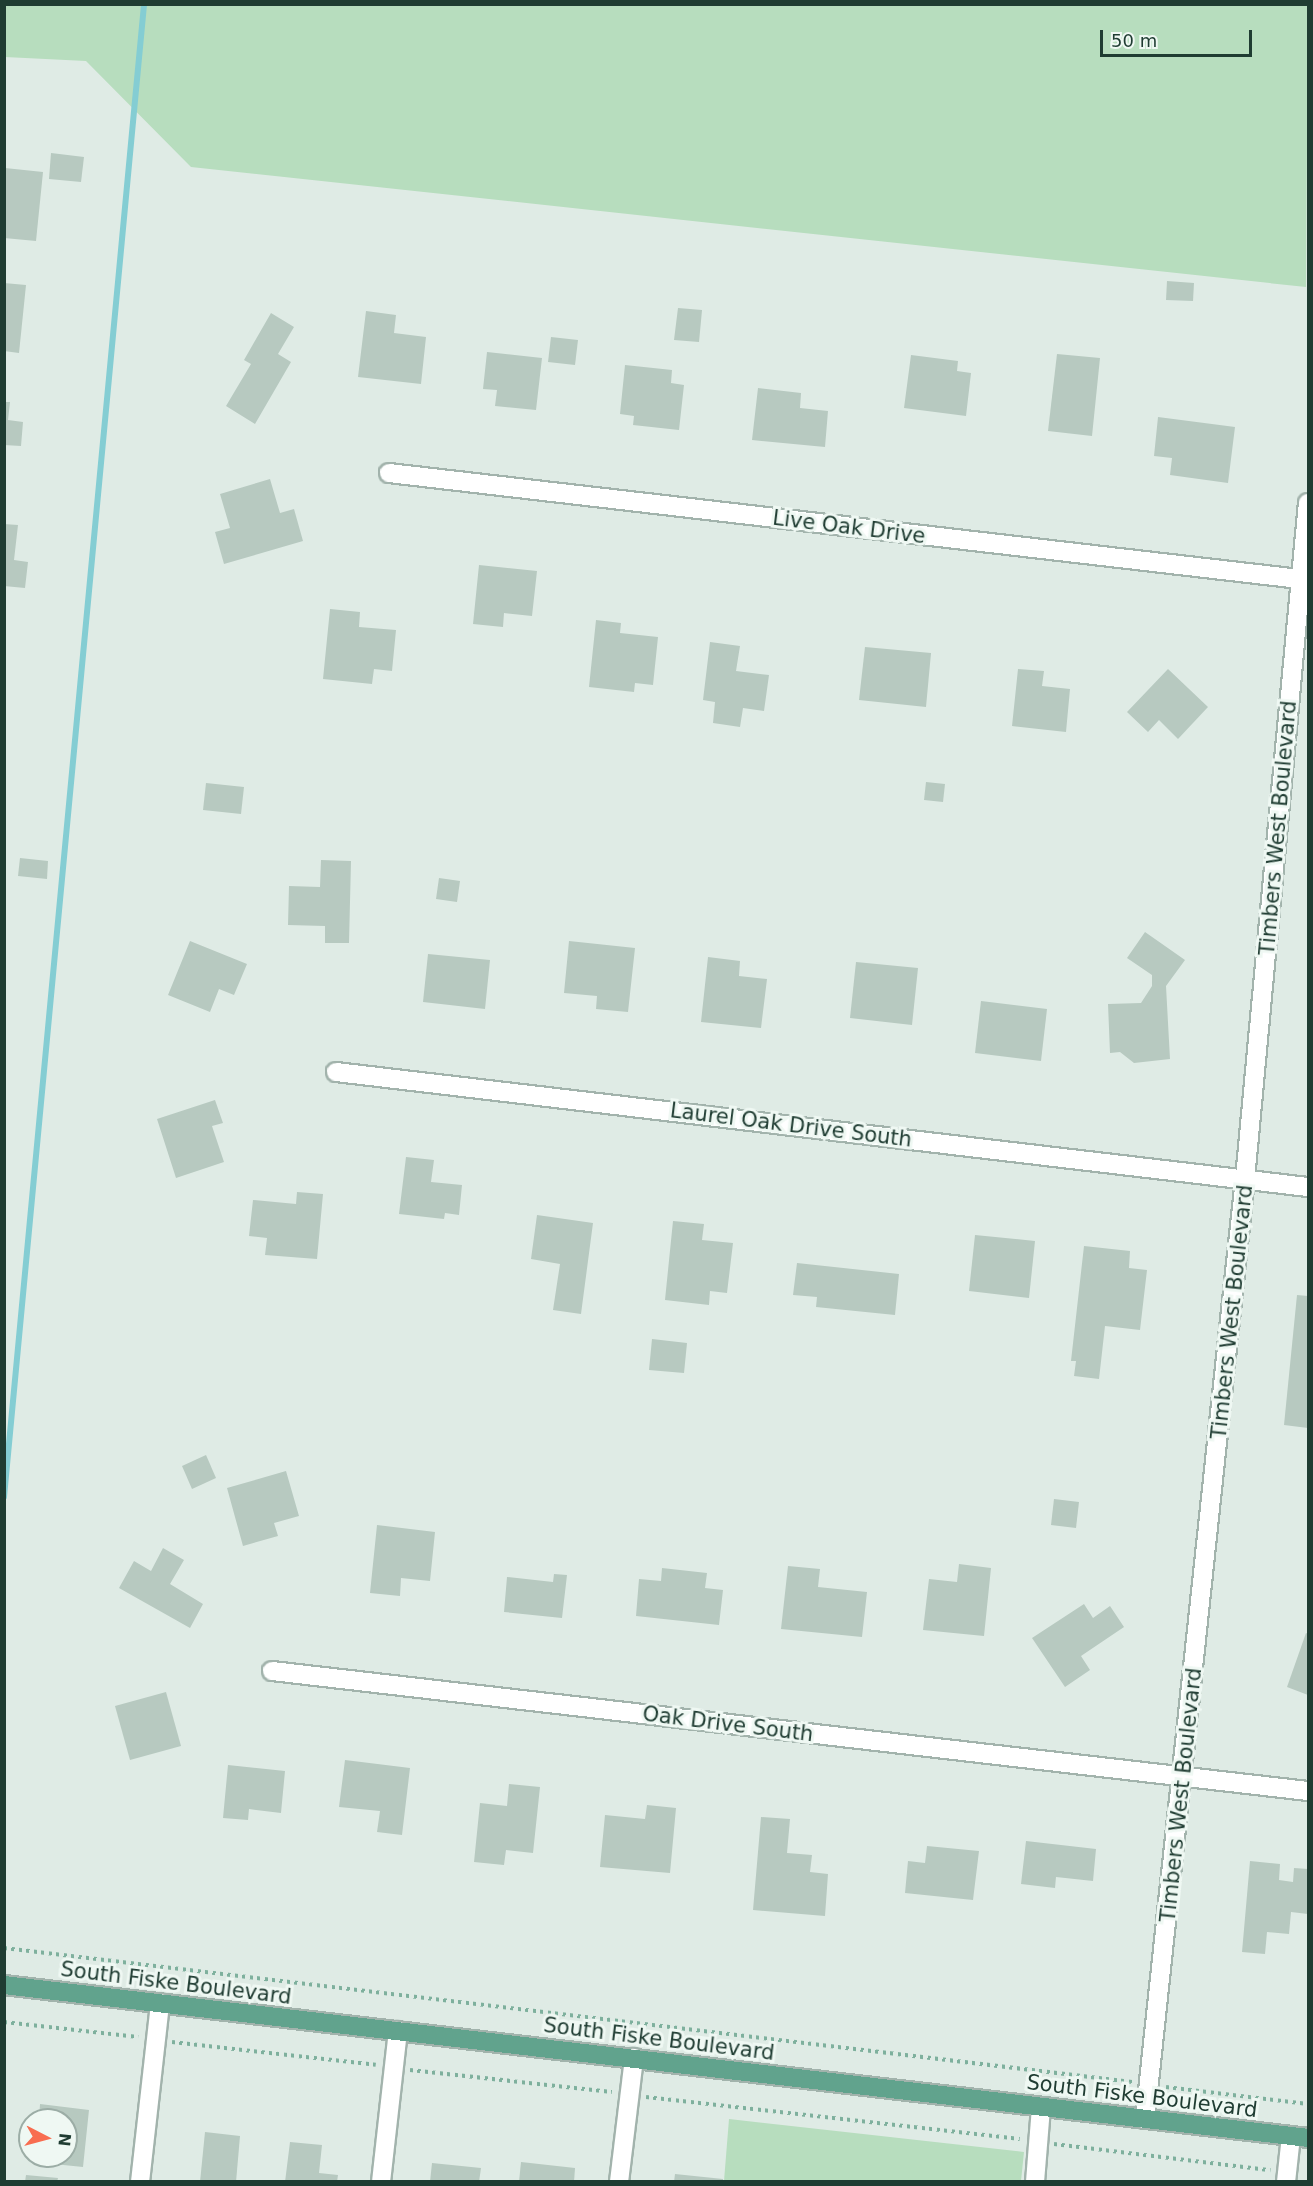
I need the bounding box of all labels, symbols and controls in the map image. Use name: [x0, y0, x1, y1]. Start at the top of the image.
scale bar: [1103, 18, 1254, 56]
text: 50 m: [1111, 30, 1157, 51]
street label: Live Oak Drive: [771, 505, 927, 549]
street label: Timbers West Boulevard: [1254, 700, 1302, 956]
street label: Laurel Oak Drive South: [669, 1098, 913, 1152]
street label: Timbers West Boulevard: [1206, 1184, 1258, 1440]
street label: Timbers West Boulevard: [1155, 1667, 1207, 1923]
street label: Oak Drive South: [641, 1701, 815, 1747]
street label: South Fiske Boulevard: [59, 1956, 293, 2010]
street label: South Fiske Boulevard: [542, 2012, 776, 2066]
street label: South Fiske Boulevard: [1025, 2069, 1259, 2123]
north arrow: [18, 2108, 78, 2168]
text: N: [54, 2132, 75, 2147]

